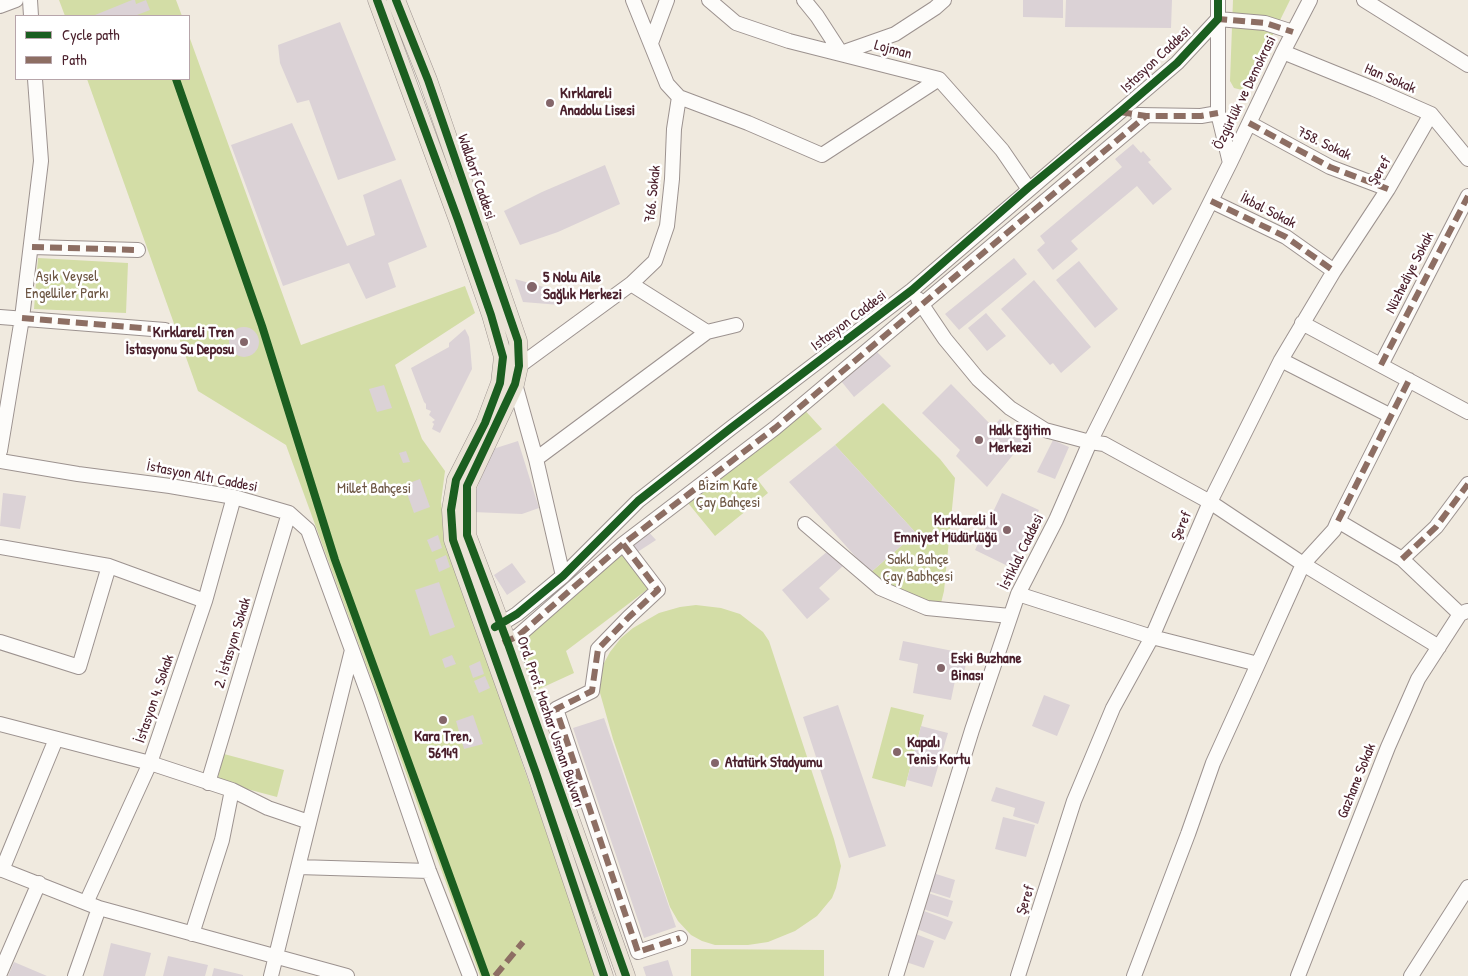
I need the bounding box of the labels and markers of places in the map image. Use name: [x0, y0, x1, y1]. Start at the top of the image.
place label: Kırklareli Anadolu Lisesi: [560, 85, 635, 120]
marker: Kırklareli Anadolu Lisesi: [544, 97, 556, 109]
place label: 5 Nolu Aile Sağlık Merkezi: [543, 269, 622, 304]
marker: 5 Nolu Aile Sağlık Merkezi: [525, 280, 539, 294]
place label: Kırklareli Tren İstasyonu Su Deposu: [126, 324, 234, 359]
marker: Kırklareli Tren İstasyonu Su Deposu: [238, 336, 250, 348]
place label: Halk Eğitim Merkezi: [989, 422, 1051, 457]
marker: Halk Eğitim Merkezi: [973, 434, 985, 446]
place label: Kırklareli İl Emniyet Müdürlüğü: [894, 512, 997, 547]
marker: Kırklareli İl Emniyet Müdürlüğü: [1001, 524, 1013, 536]
place label: Eski Buzhane Binası: [951, 650, 1021, 685]
marker: Eski Buzhane Binası: [935, 662, 947, 674]
marker: Kara Tren, 56149: [437, 714, 449, 726]
place label: Kara Tren, 56149: [414, 728, 472, 763]
place label: Kapalı Tenis Kortu: [907, 734, 970, 769]
marker: Kapalı Tenis Kortu: [891, 746, 903, 758]
place label: Atatürk Stadyumu: [725, 754, 822, 772]
marker: Atatürk Stadyumu: [709, 757, 721, 769]

